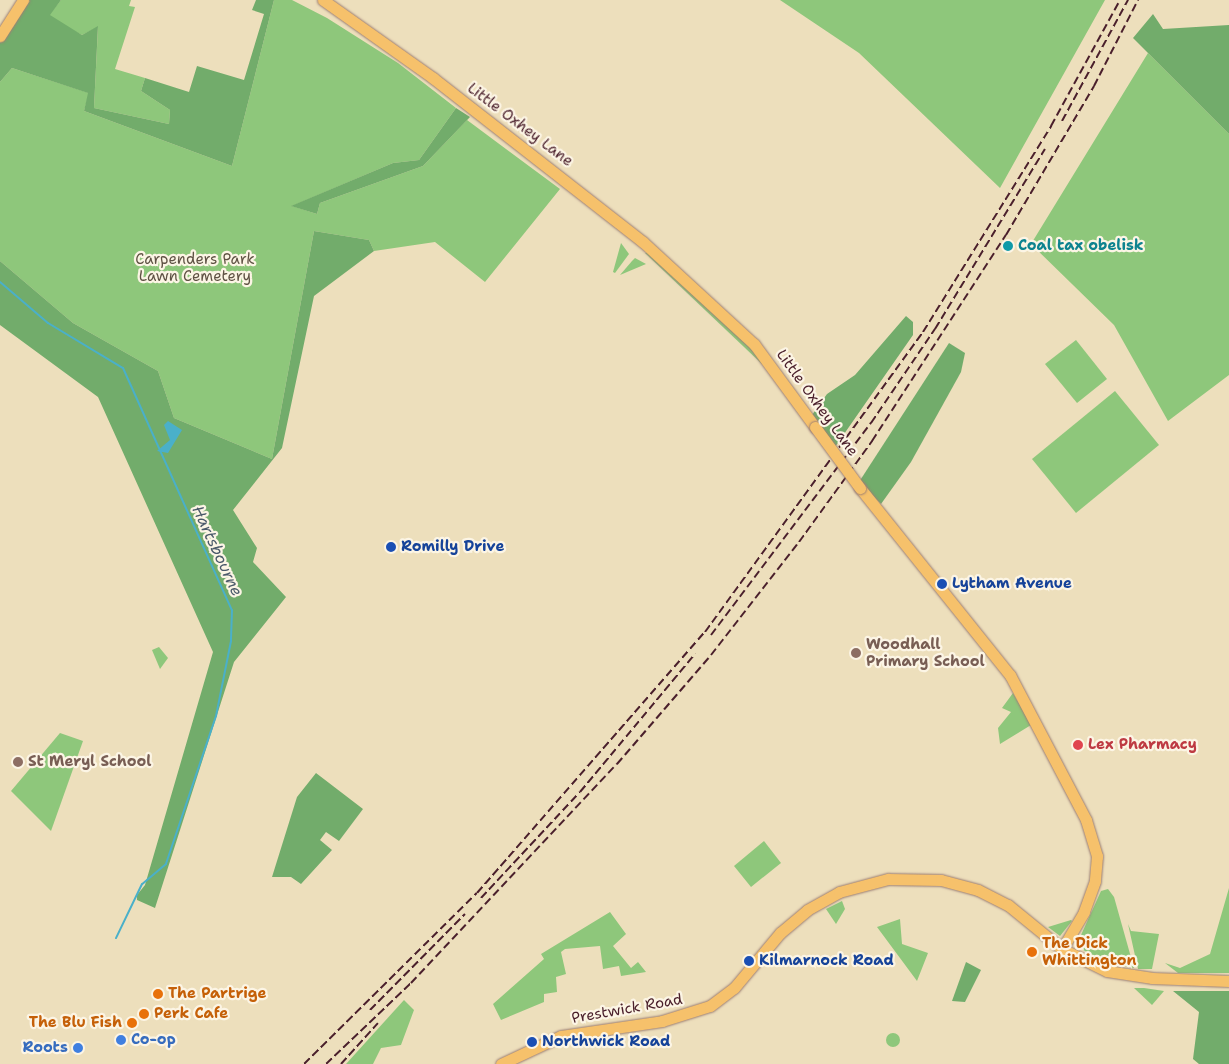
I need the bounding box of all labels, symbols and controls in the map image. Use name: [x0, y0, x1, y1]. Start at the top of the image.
street label: Little Oxhey Lane: [464, 79, 576, 171]
place label: Coal tax obelisk: [1018, 237, 1144, 255]
marker: Coal tax obelisk: [1002, 240, 1014, 252]
park label: Carpenders Park Lawn Cemetery: [135, 250, 255, 285]
street label: Little Oxhey Lane: [772, 346, 862, 460]
water label: Hartsbourne: [188, 503, 246, 599]
place label: Romilly Drive: [401, 538, 504, 556]
marker: Romilly Drive: [385, 541, 397, 553]
place label: Lytham Avenue: [952, 575, 1072, 593]
marker: Lytham Avenue: [936, 578, 948, 590]
place label: Woodhall Primary School: [866, 635, 985, 670]
marker: Woodhall Primary School: [850, 647, 862, 659]
place label: Lex Pharmacy: [1088, 736, 1197, 754]
marker: Lex Pharmacy: [1072, 739, 1084, 751]
place label: St Meryl School: [28, 753, 151, 771]
marker: St Meryl School: [12, 756, 24, 768]
place label: The Dick Whittington: [1042, 934, 1137, 969]
marker: The Dick Whittington: [1026, 946, 1038, 958]
place label: Kilmarnock Road: [759, 952, 894, 970]
marker: Kilmarnock Road: [743, 955, 755, 967]
place label: The Partrige: [168, 985, 267, 1003]
marker: The Partrige: [152, 988, 164, 1000]
street label: Prestwick Road: [570, 990, 684, 1028]
place label: Perk Cafe: [154, 1005, 228, 1023]
marker: Perk Cafe: [138, 1008, 150, 1020]
place label: The Blu Fish: [29, 1014, 122, 1032]
marker: The Blu Fish: [126, 1017, 138, 1029]
place label: Co-op: [131, 1031, 176, 1049]
place label: Northwick Road: [542, 1033, 670, 1051]
marker: Co-op: [115, 1034, 127, 1046]
marker: Northwick Road: [526, 1036, 538, 1048]
place label: Roots: [22, 1039, 68, 1057]
marker: Roots: [72, 1042, 84, 1054]

